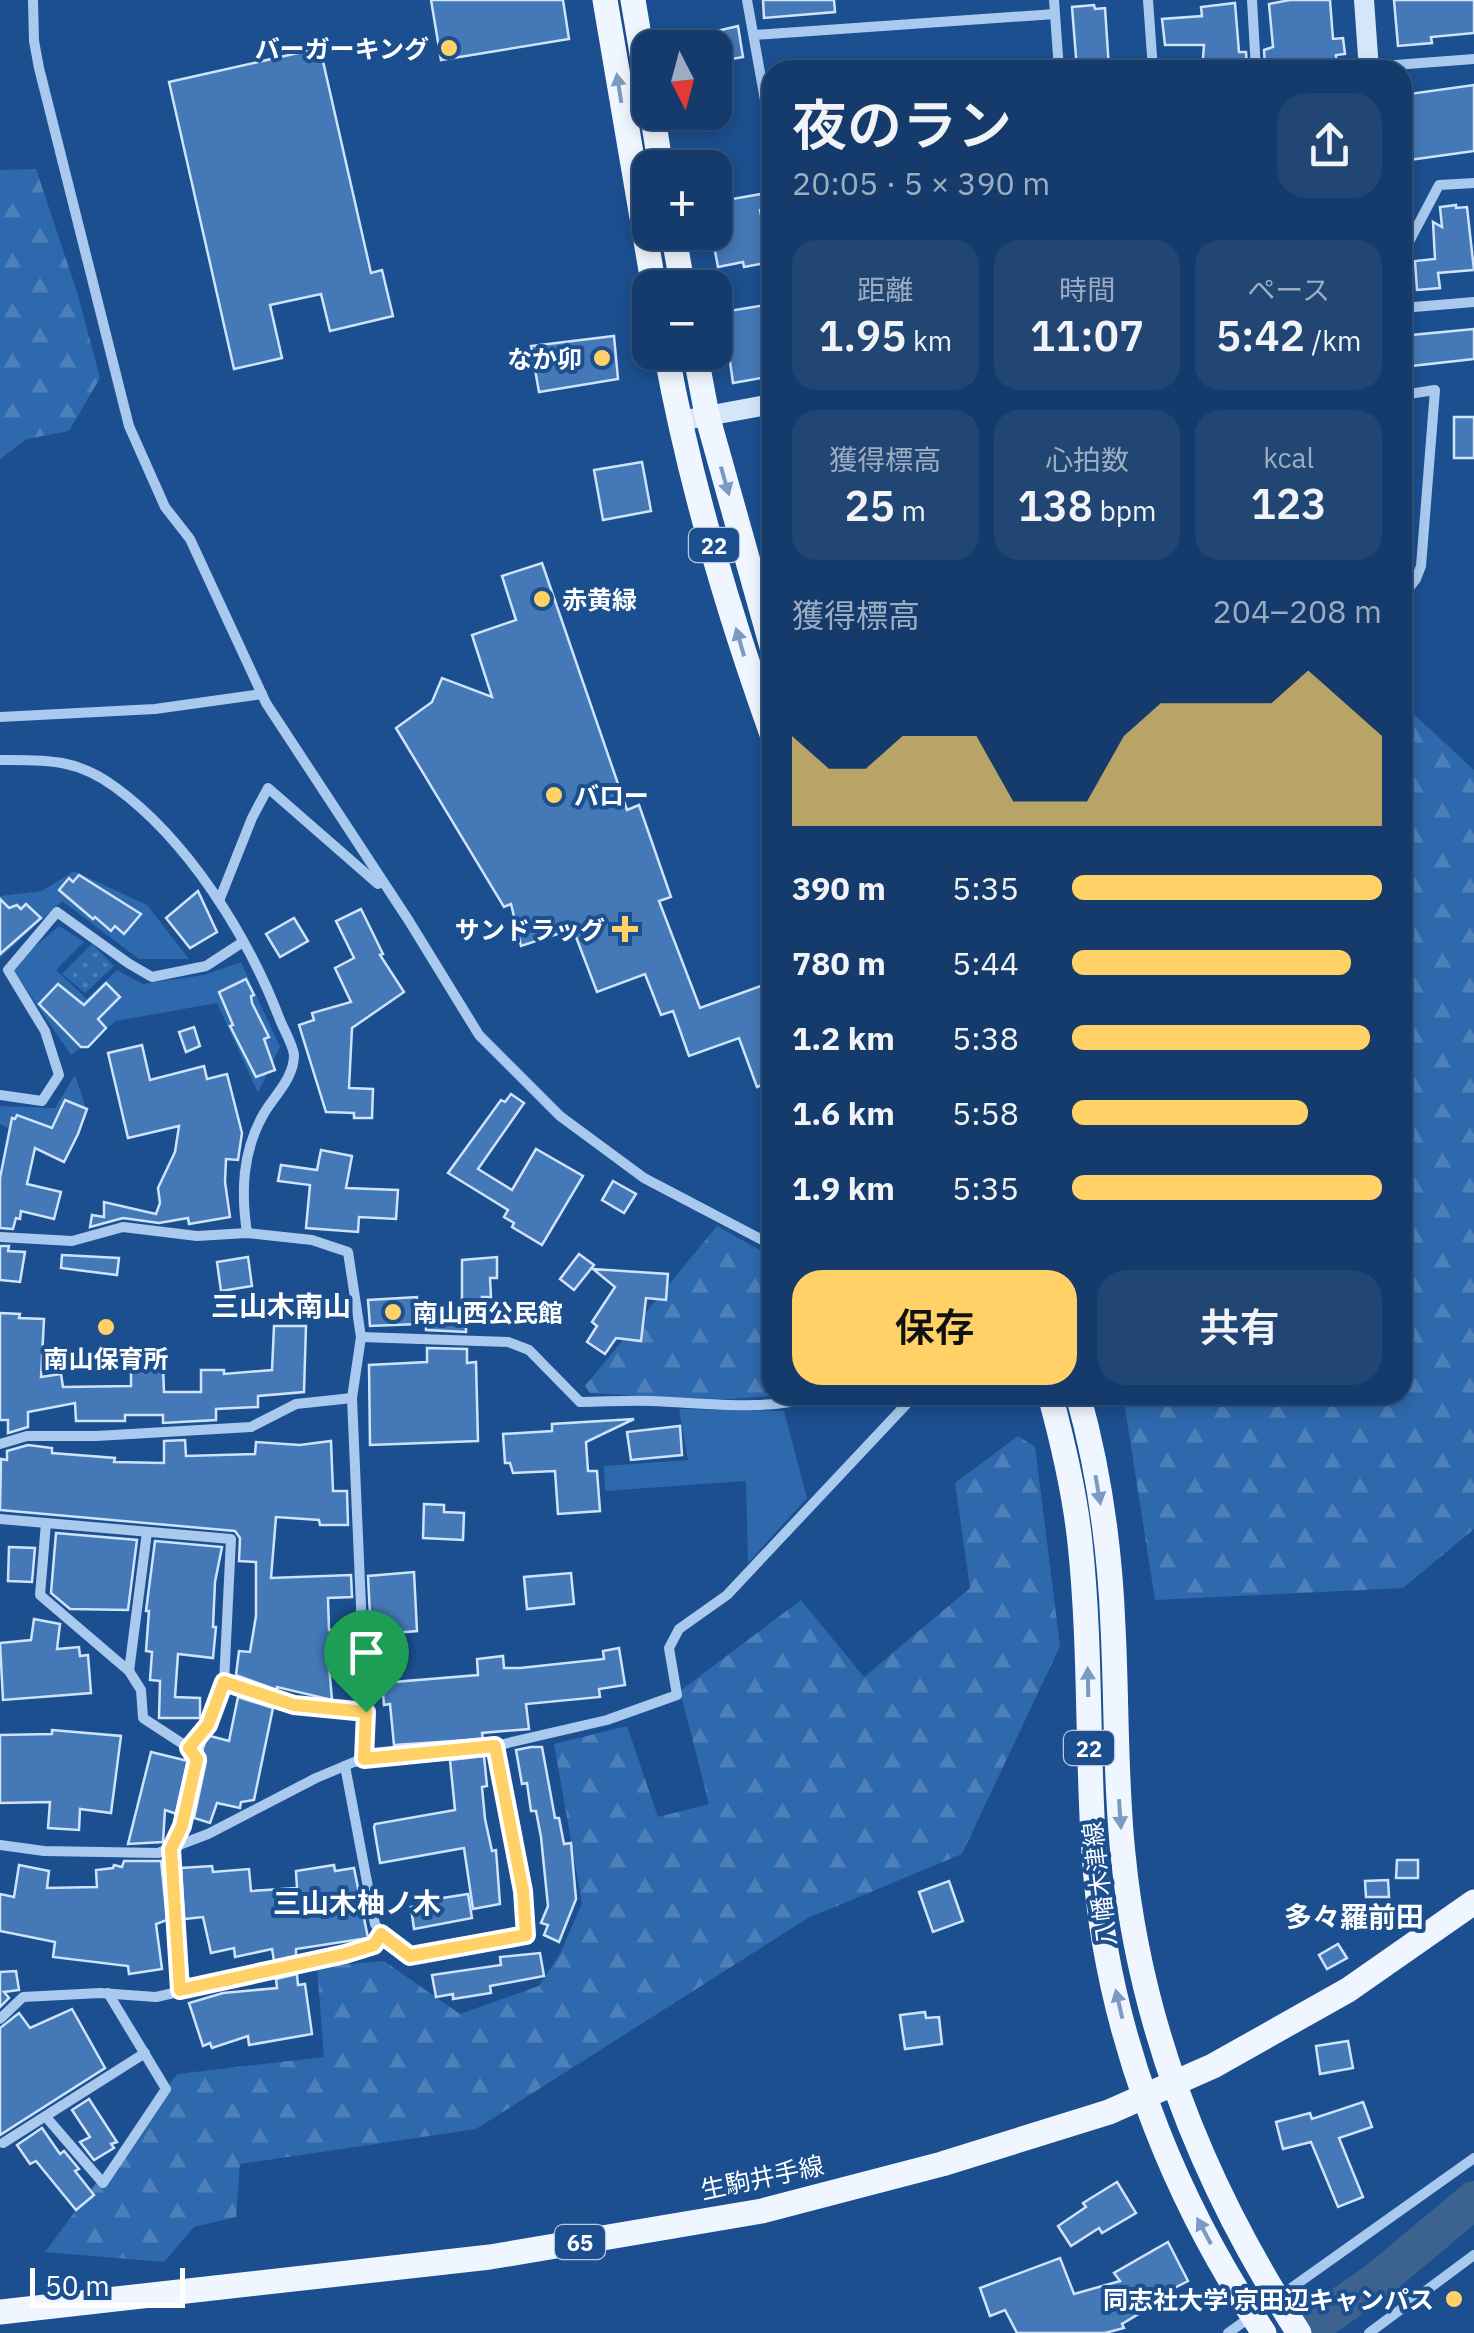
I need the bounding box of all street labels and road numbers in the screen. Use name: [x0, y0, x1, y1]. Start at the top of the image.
road number: 22: [689, 528, 739, 562]
road number: 22: [1064, 1731, 1114, 1765]
street label: 八幡木津線: [1075, 1820, 1123, 1948]
street label: 生駒井手線: [697, 2148, 827, 2206]
road number: 65: [555, 2225, 605, 2259]

